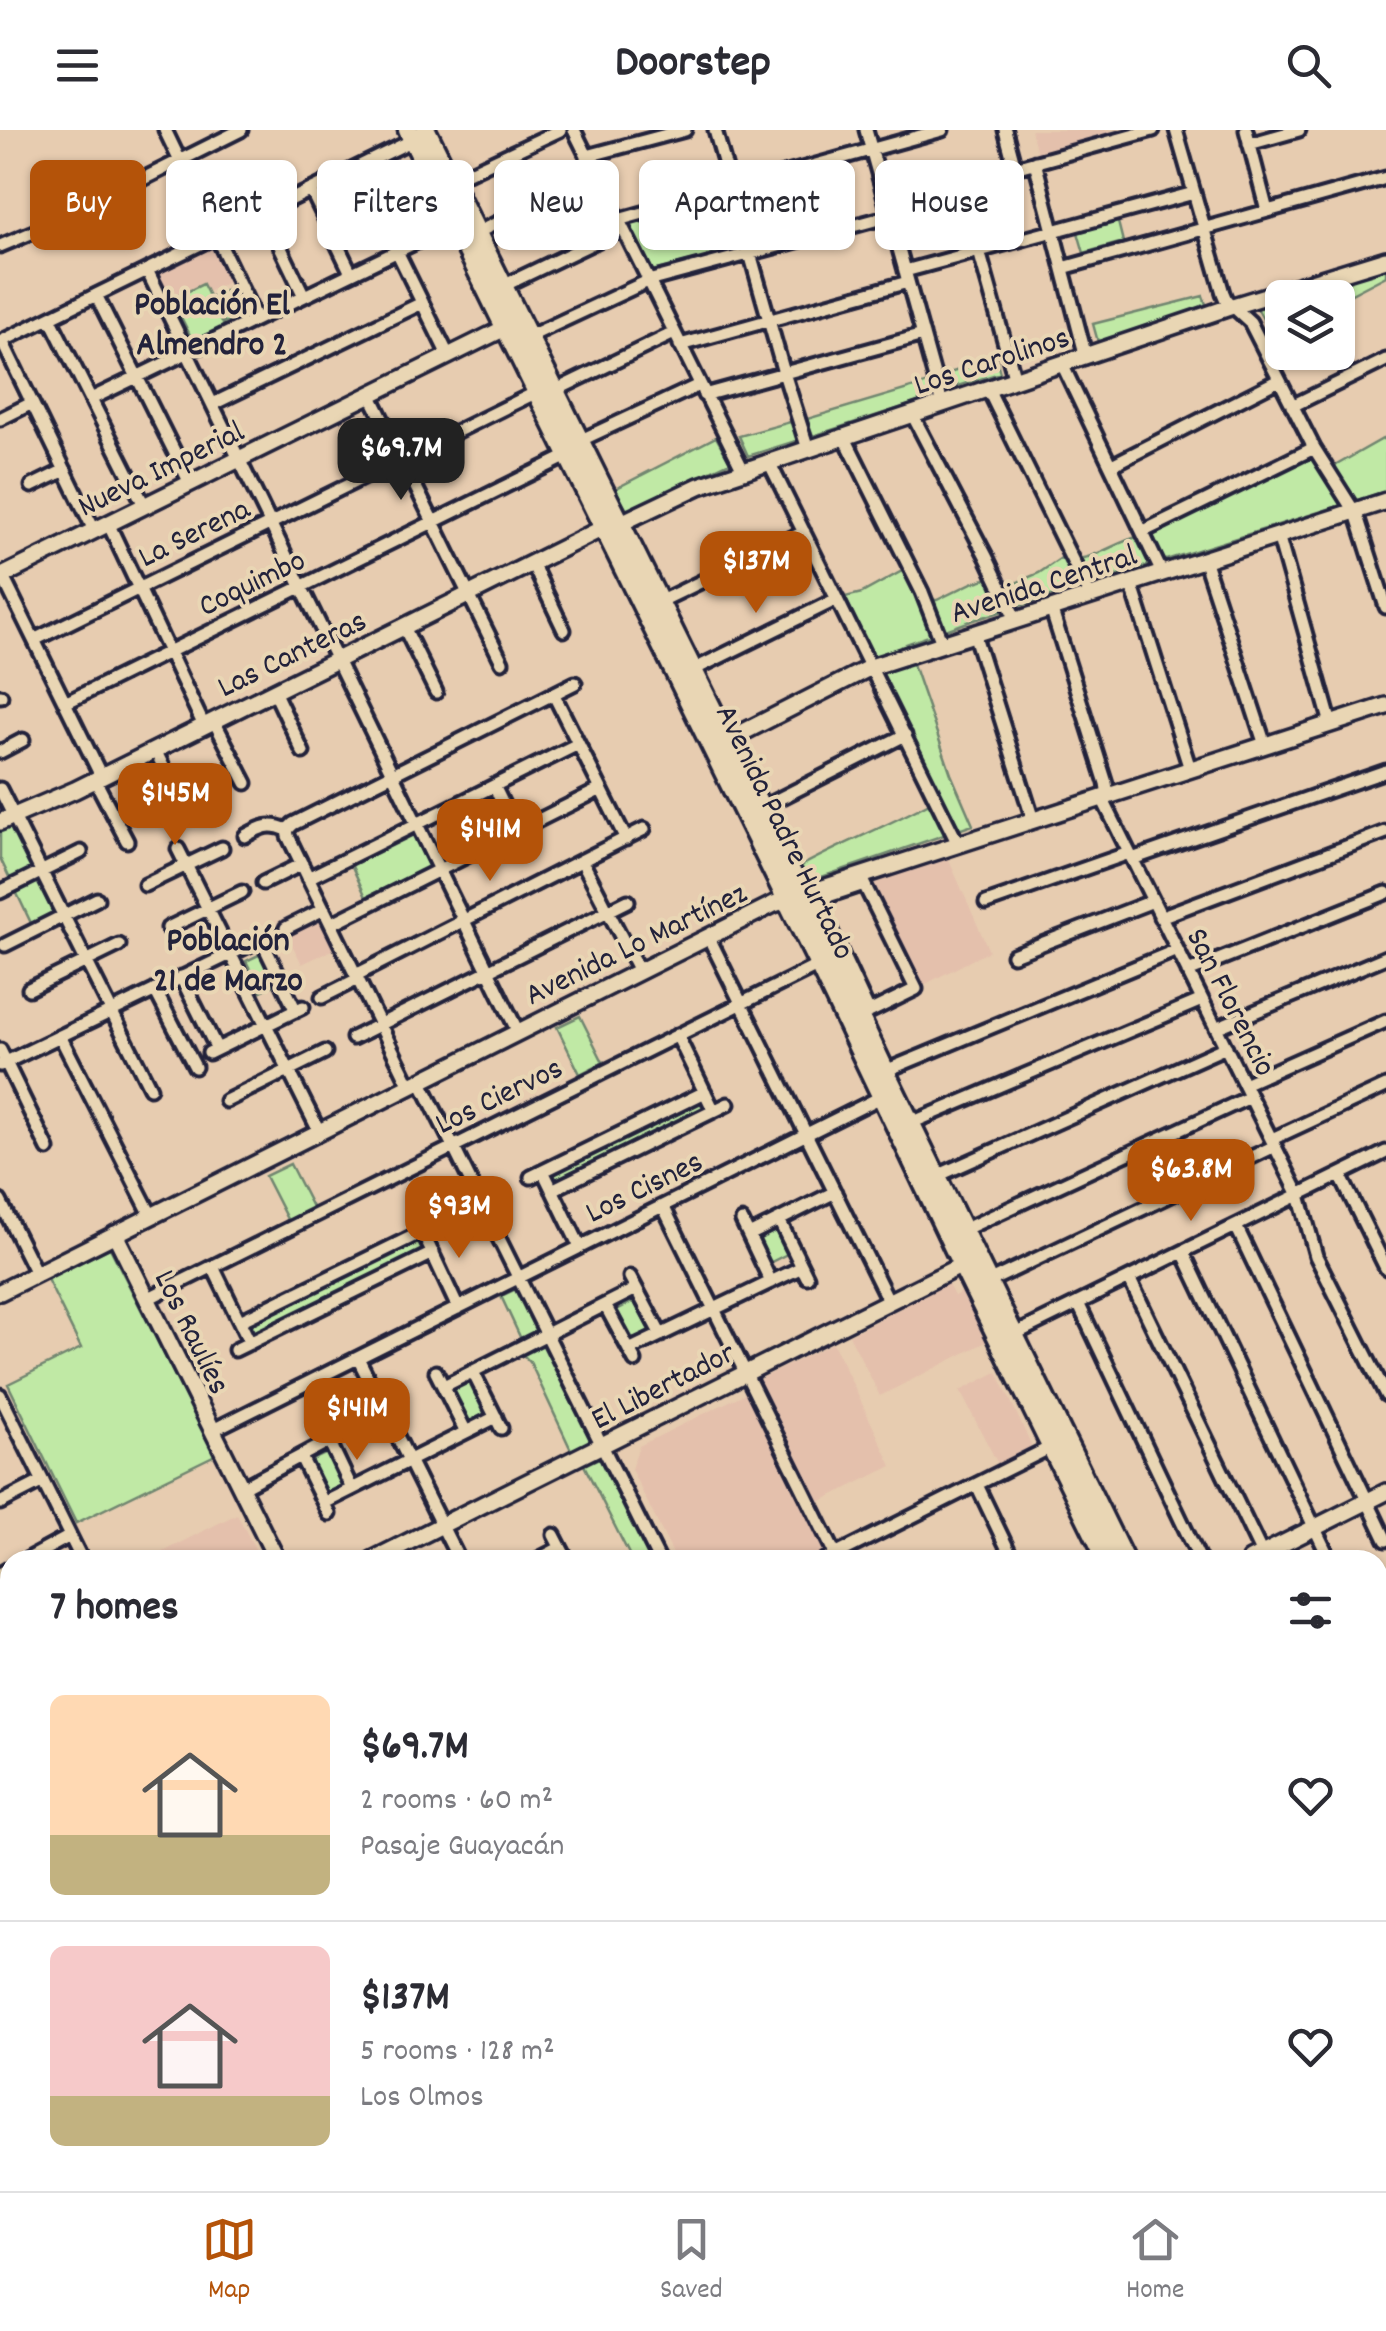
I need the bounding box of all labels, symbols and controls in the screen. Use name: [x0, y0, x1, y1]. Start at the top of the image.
text: Doorstep: [615, 33, 771, 97]
icon: menu: [50, 38, 105, 93]
icon: search: [1281, 38, 1336, 93]
chip: Buy: [30, 160, 146, 250]
chip: Rent: [166, 160, 297, 250]
chip: Filters: [317, 160, 474, 250]
chip: New: [494, 160, 619, 250]
chip: Apartment: [639, 160, 855, 250]
chip: House: [875, 160, 1024, 250]
map controls: [1265, 280, 1355, 370]
button: layers: [1265, 280, 1355, 370]
district label: Población El Almendro 2: [134, 282, 291, 372]
street label: Los Carolinos: [909, 317, 1076, 411]
street label: Nueva Imperial: [71, 411, 254, 532]
pin: $69.7M: [320, 418, 482, 503]
text: $69.7M: [360, 427, 442, 473]
street label: La Serena: [131, 488, 260, 582]
pin: $137M: [686, 531, 826, 616]
street label: Avenida Central: [945, 535, 1144, 639]
street label: Coquimbo: [192, 540, 315, 631]
text: $137M: [722, 540, 790, 586]
street label: Las Canteras: [211, 601, 376, 712]
street label: Avenida Padre Hurtado: [701, 698, 864, 969]
pin: $145M: [105, 763, 245, 848]
text: $145M: [140, 772, 210, 818]
pin: $141M: [420, 799, 560, 884]
text: $141M: [459, 808, 521, 854]
street label: Avenida Lo Martínez: [518, 873, 756, 1020]
district label: Población 21 de Marzo: [153, 918, 303, 1008]
street label: San Florencio: [1171, 921, 1286, 1085]
street label: Los Ciervos: [429, 1048, 572, 1149]
pin: $63.8M: [1110, 1139, 1272, 1224]
street label: Los Cisnes: [579, 1141, 712, 1238]
text: $63.8M: [1149, 1148, 1233, 1194]
pin: $93M: [400, 1176, 518, 1261]
text: $93M: [427, 1185, 491, 1231]
street label: Los Raulíes: [140, 1263, 239, 1403]
street label: El Libertador: [584, 1332, 744, 1444]
pin: $141M: [287, 1378, 427, 1463]
text: $141M: [326, 1387, 388, 1433]
text: 7 homes: [50, 1580, 179, 1640]
icon: filters: [1283, 1583, 1338, 1638]
text: $69.7M: [360, 1719, 469, 1779]
icon: home: [130, 1735, 250, 1855]
icon: heart: [1283, 1768, 1338, 1823]
text: 2 rooms · 60 m²: [360, 1779, 553, 1825]
text: Pasaje Guayacán: [360, 1825, 564, 1871]
text: $137M: [360, 1970, 450, 2030]
icon: home: [130, 1986, 250, 2106]
icon: heart: [1283, 2019, 1338, 2074]
text: 5 rooms · 128 m²: [360, 2030, 555, 2076]
text: Los Olmos: [360, 2076, 484, 2122]
tab: Map: [202, 2212, 257, 2312]
tab: Saved: [660, 2212, 723, 2312]
tab: Home: [1126, 2212, 1184, 2312]

